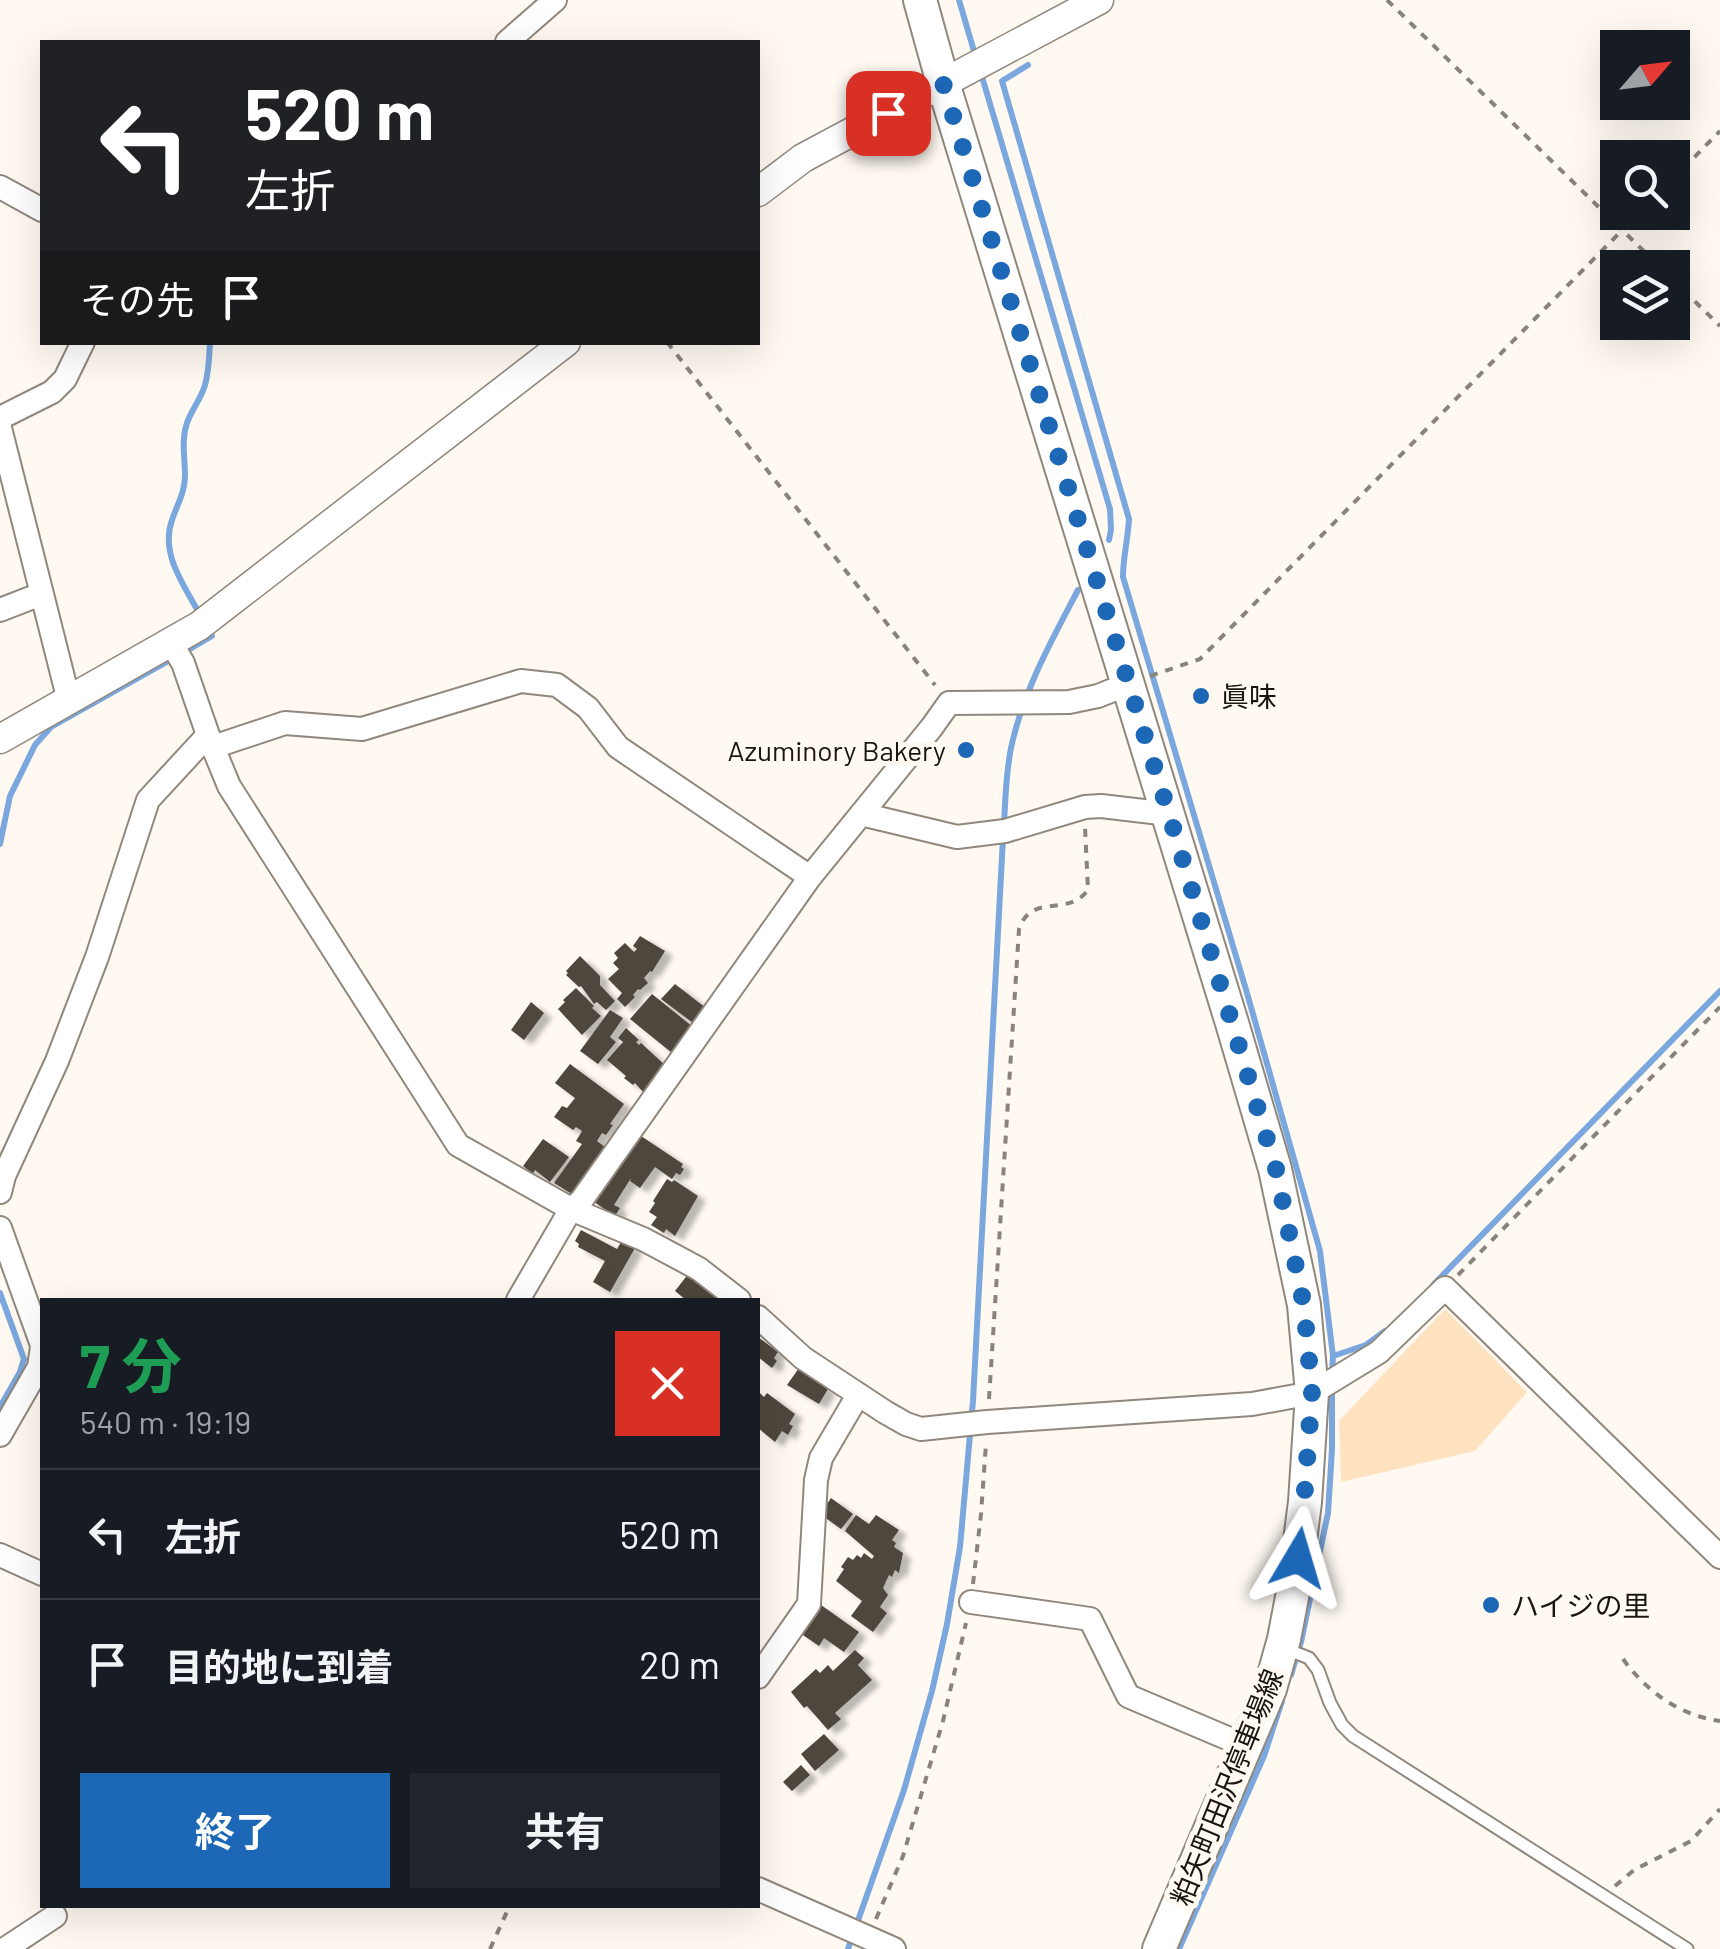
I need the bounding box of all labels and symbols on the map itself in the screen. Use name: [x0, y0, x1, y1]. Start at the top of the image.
north arrow: [1600, 30, 1690, 120]
pin: [846, 71, 931, 156]
place label: 眞味: [1221, 679, 1277, 713]
marker: 眞味: [1190, 685, 1212, 707]
place label: Azuminory Bakery: [728, 733, 946, 767]
marker: Azuminory Bakery: [955, 739, 977, 761]
position arrow: [1246, 1506, 1350, 1610]
place label: ハイジの里: [1511, 1588, 1650, 1622]
marker: ハイジの里: [1480, 1594, 1502, 1616]
street label: 粕矢町田沢停車場線: [1163, 1664, 1289, 1910]

